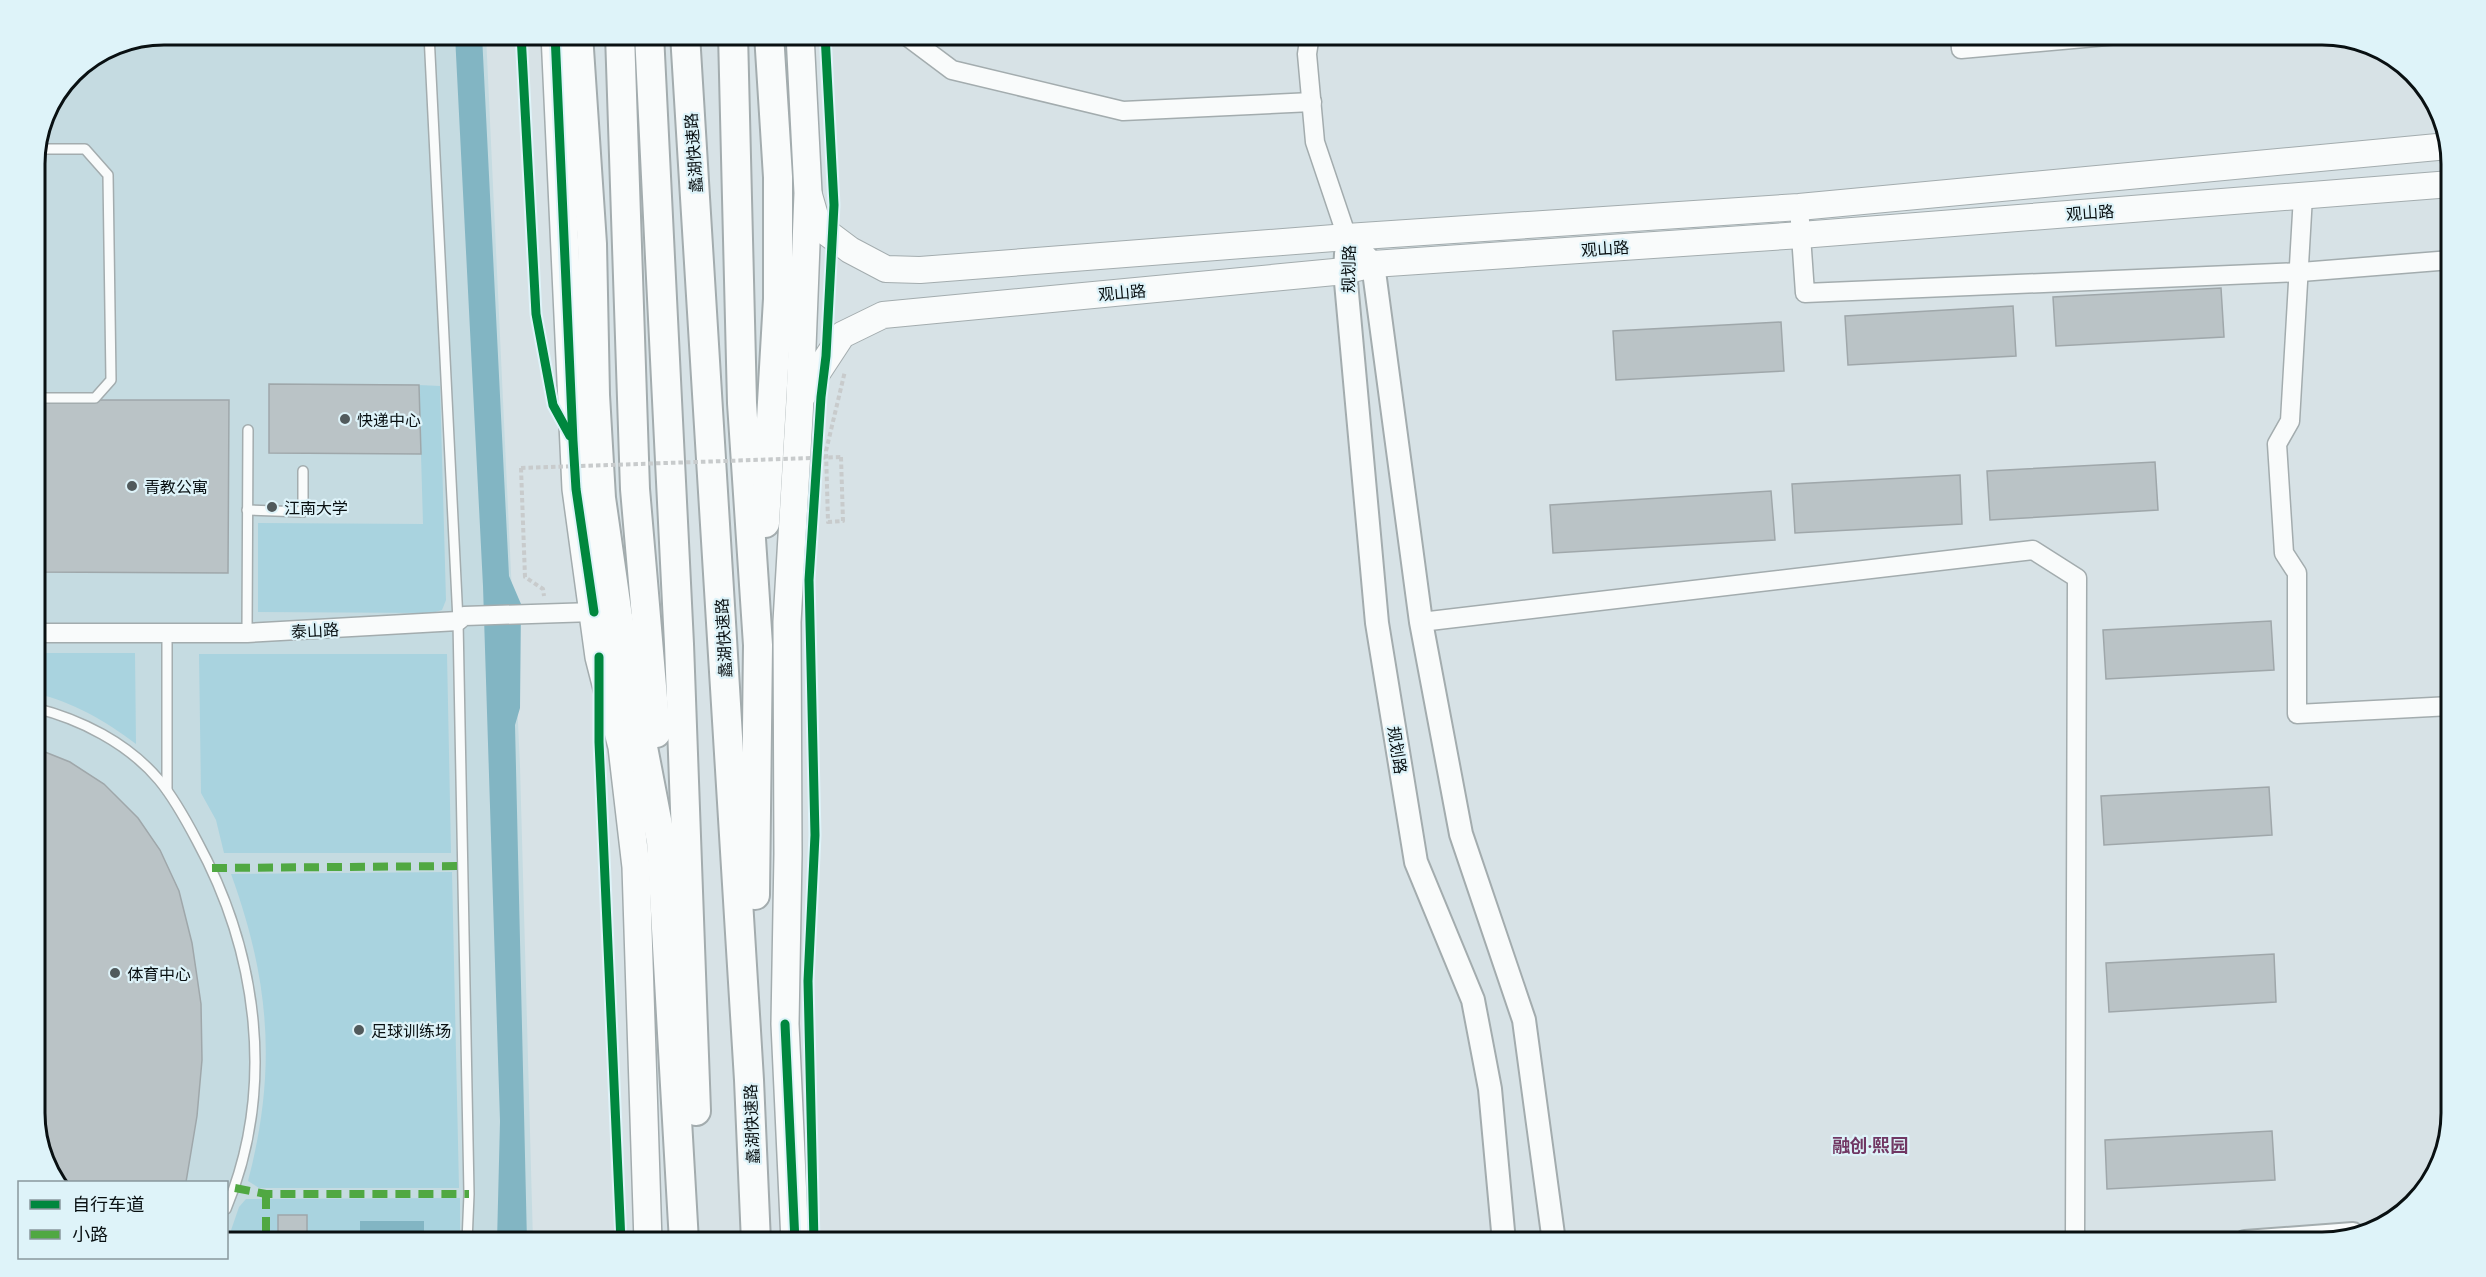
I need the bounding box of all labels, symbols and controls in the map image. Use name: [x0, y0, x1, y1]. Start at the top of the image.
street label: 蠡湖快速路: [681, 112, 705, 194]
street label: 观山路: [2065, 201, 2115, 223]
street label: 观山路: [1580, 237, 1630, 259]
street label: 规划路: [1338, 245, 1358, 293]
street label: 观山路: [1097, 280, 1147, 304]
place label: 快递中心: [357, 410, 421, 429]
marker: 快递中心: [338, 412, 352, 426]
place label: 青教公寓: [144, 477, 208, 496]
marker: 青教公寓: [125, 479, 139, 493]
place label: 江南大学: [284, 498, 348, 517]
marker: 江南大学: [265, 500, 279, 514]
street label: 蠡湖快速路: [711, 598, 735, 678]
street label: 泰山路: [291, 619, 339, 641]
street label: 规划路: [1385, 725, 1411, 775]
place label: 体育中心: [127, 964, 191, 983]
marker: 体育中心: [108, 966, 122, 980]
place label: 足球训练场: [371, 1021, 451, 1040]
marker: 足球训练场: [352, 1023, 366, 1037]
street label: 蠡湖快速路: [740, 1084, 762, 1164]
district label: 融创·熙园: [1832, 1134, 1908, 1156]
legend: [18, 1181, 228, 1259]
text: 自行车道: [72, 1193, 144, 1215]
text: 小路: [72, 1223, 108, 1245]

